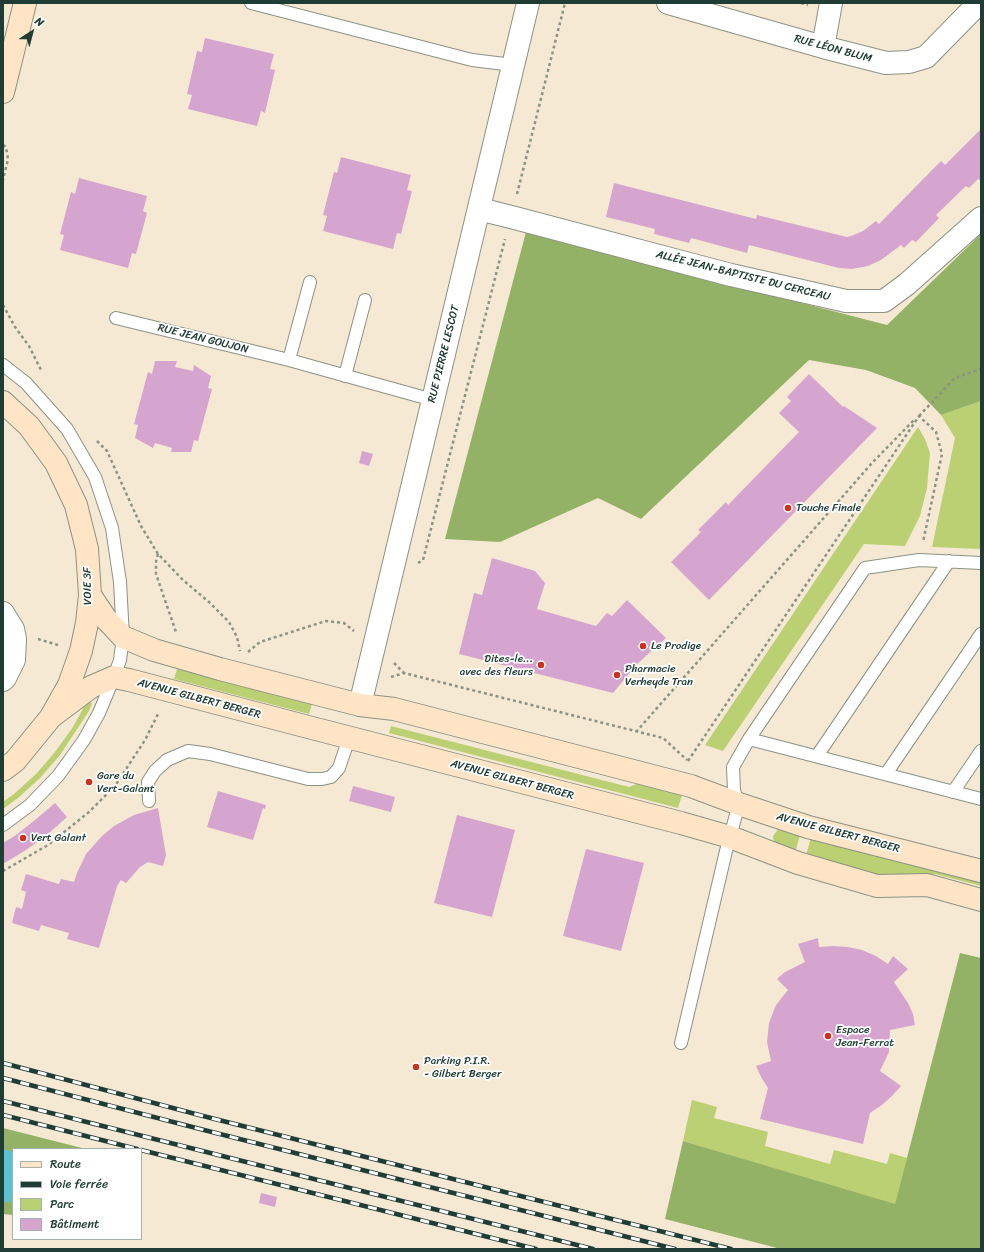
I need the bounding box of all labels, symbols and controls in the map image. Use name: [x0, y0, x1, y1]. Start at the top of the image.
north arrow: [12, 12, 52, 52]
text: N: [31, 12, 48, 32]
street label: RUE LÉON BLUM: [793, 32, 873, 66]
street label: ALLÉE JEAN-BAPTISTE DU CERCEAU: [654, 248, 832, 304]
street label: RUE PIERRE LESCOT: [425, 304, 463, 404]
street label: RUE JEAN GOUJON: [156, 321, 250, 357]
place label: Touche Finale: [796, 501, 861, 515]
marker: Touche Finale: [783, 503, 793, 513]
street label: VOIE 3F: [81, 567, 95, 605]
place label: Le Prodige: [651, 639, 701, 653]
marker: Le Prodige: [638, 641, 648, 651]
place label: Dites-le... avec des fleurs: [460, 652, 533, 678]
marker: Dites-le... avec des fleurs: [536, 660, 546, 670]
place label: Pharmacie Verheyde Tran: [625, 662, 693, 688]
marker: Pharmacie Verheyde Tran: [612, 670, 622, 680]
street label: AVENUE GILBERT BERGER: [136, 676, 262, 722]
street label: AVENUE GILBERT BERGER: [449, 757, 575, 803]
place label: Gare du Vert-Galant: [97, 769, 154, 795]
marker: Gare du Vert-Galant: [84, 777, 94, 787]
street label: AVENUE GILBERT BERGER: [775, 810, 901, 856]
place label: Vert Galant: [31, 831, 86, 845]
marker: Vert Galant: [18, 833, 28, 843]
place label: Espace Jean-Ferrat: [836, 1023, 894, 1049]
marker: Espace Jean-Ferrat: [823, 1031, 833, 1041]
place label: Parking P.I.R. - Gilbert Berger: [424, 1054, 502, 1080]
marker: Parking P.I.R. - Gilbert Berger: [411, 1062, 421, 1072]
legend: [12, 1148, 142, 1240]
text: Route: [50, 1153, 81, 1175]
text: Voie ferrée: [50, 1173, 108, 1195]
text: Parc: [50, 1193, 74, 1215]
text: Bâtiment: [50, 1213, 99, 1235]

